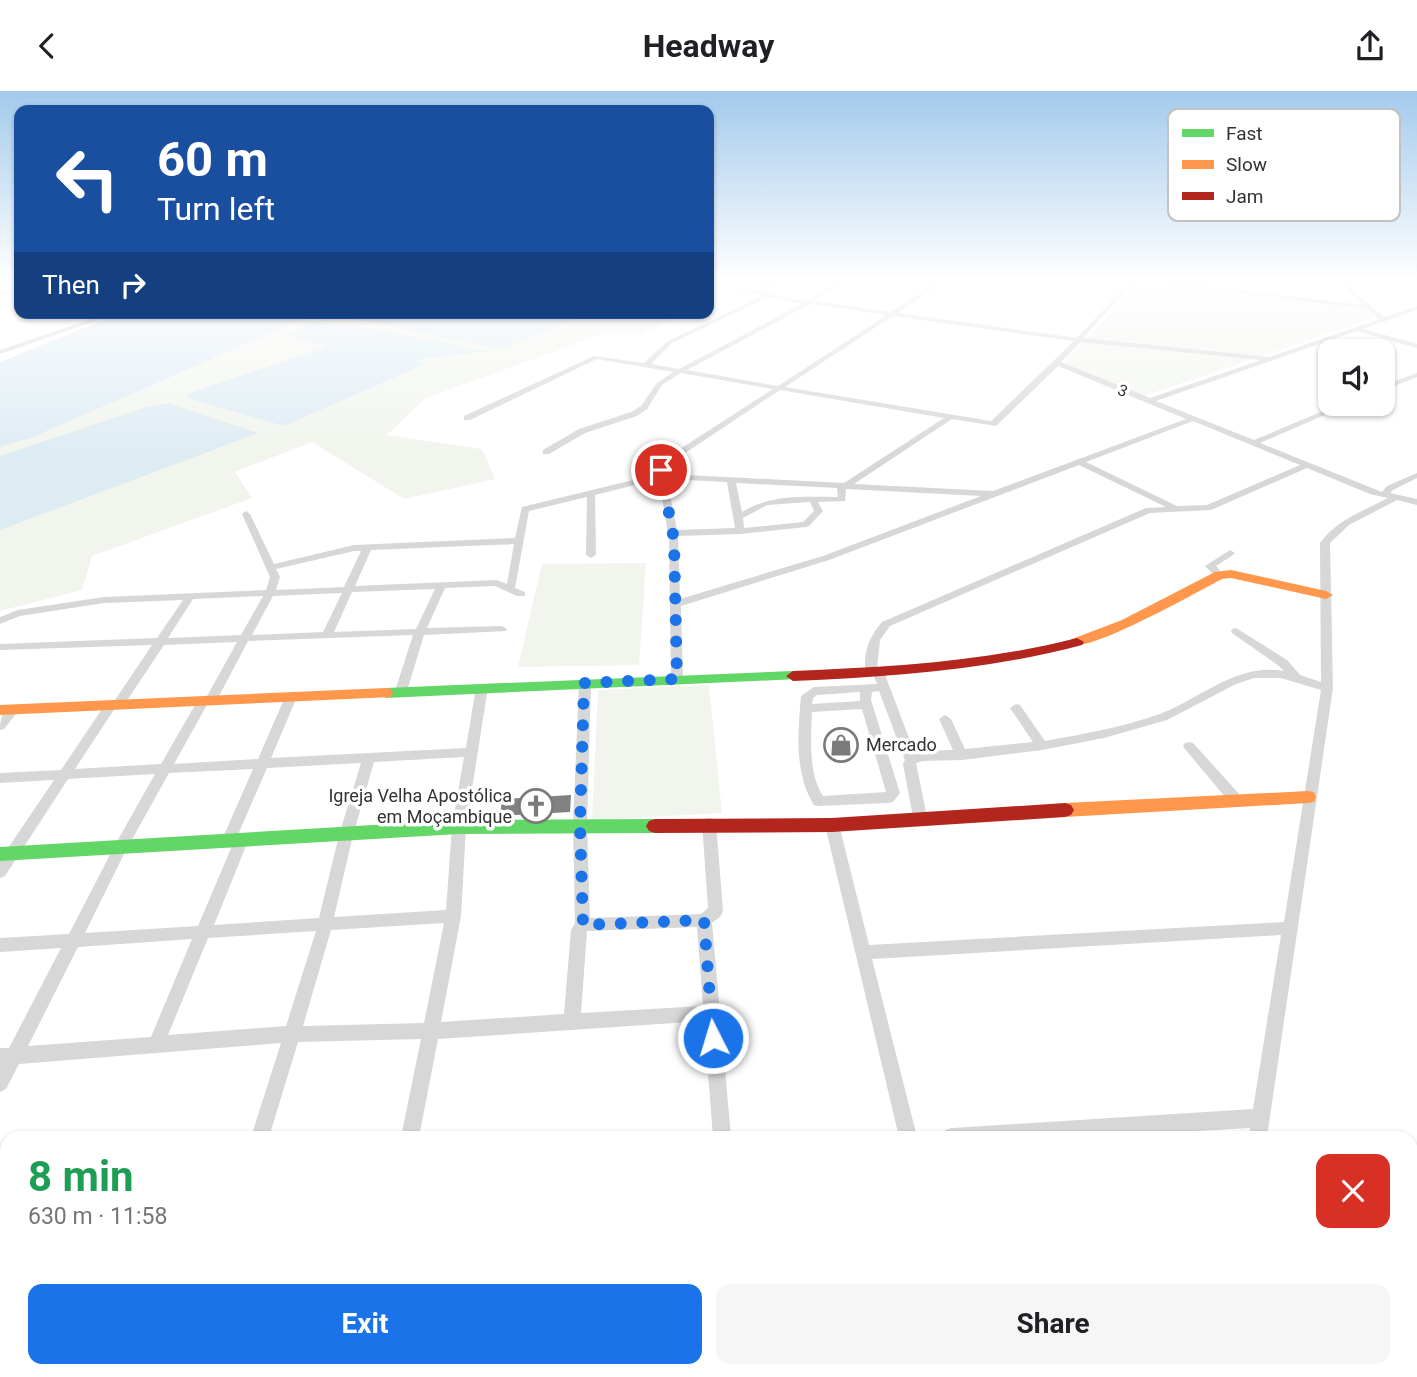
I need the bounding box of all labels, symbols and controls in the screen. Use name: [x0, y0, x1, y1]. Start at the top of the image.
icon: back: [28, 27, 66, 65]
text: Headway: [643, 27, 774, 65]
icon: share: [1351, 27, 1389, 65]
legend: [1168, 109, 1400, 221]
text: Fast: [1226, 122, 1263, 145]
text: 60 m: [157, 131, 268, 188]
icon: left: [42, 133, 133, 224]
text: Slow: [1226, 153, 1267, 176]
text: Jam: [1226, 185, 1263, 208]
text: Turn left: [157, 190, 275, 228]
icon: right: [114, 266, 152, 304]
text: Then: [42, 270, 100, 300]
map controls: [1318, 339, 1395, 416]
button: sound: [1318, 339, 1395, 416]
street label: 3: [1115, 380, 1131, 401]
pin: [631, 440, 691, 500]
icon: arrive: [642, 451, 680, 489]
shop icon: Mercado: [822, 726, 860, 764]
place label: Mercado: [866, 734, 937, 755]
place label: Igreja Velha Apostólica em Moçambique: [328, 785, 512, 827]
church icon: Igreja Velha Apostólica em Moçambique: [517, 787, 555, 825]
position arrow: [676, 1001, 750, 1075]
text: 8 min: [28, 1152, 134, 1201]
button: close: [1316, 1154, 1390, 1228]
text: 630 m · 11:58: [28, 1203, 167, 1230]
button: Exit: [28, 1284, 702, 1364]
button: Share: [716, 1284, 1390, 1364]

